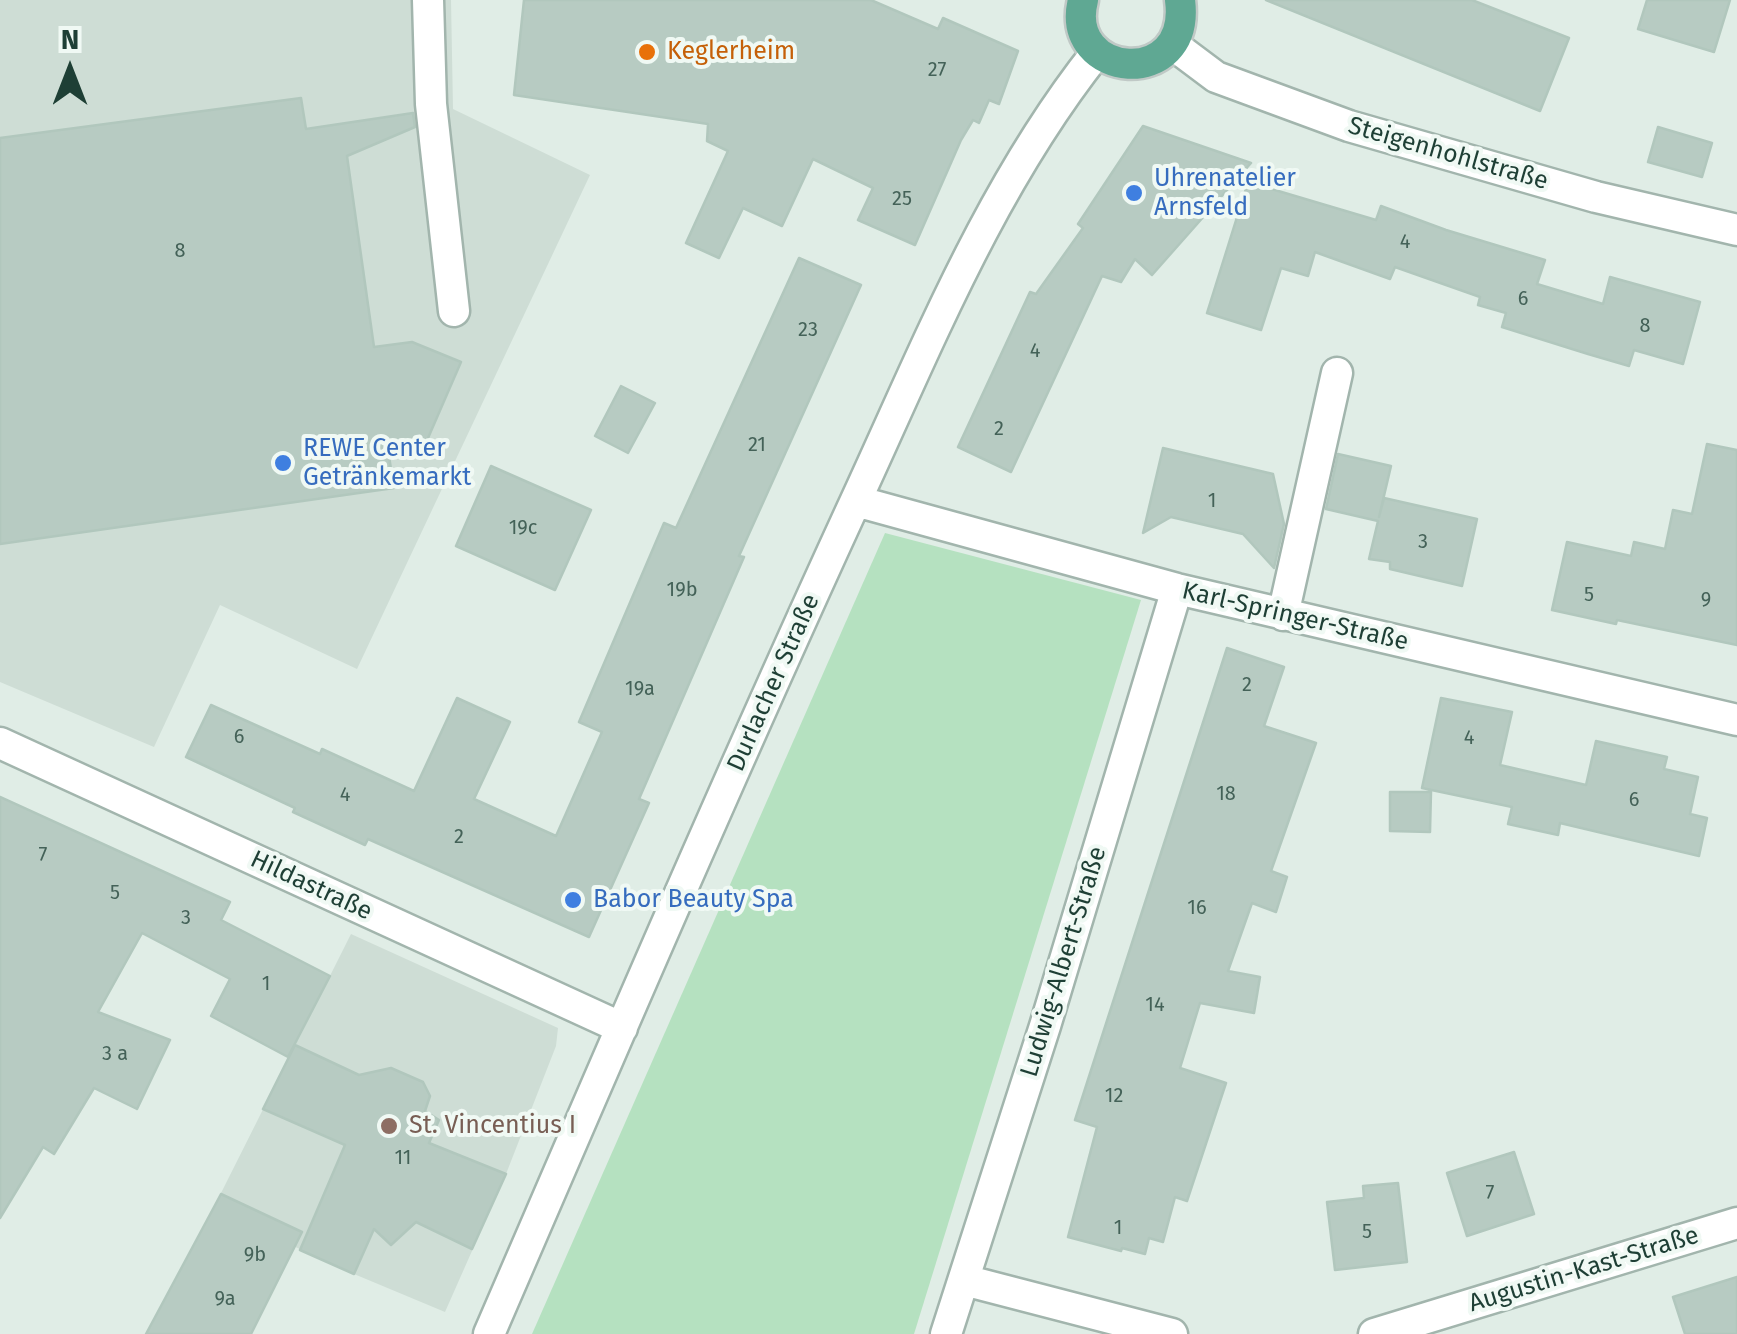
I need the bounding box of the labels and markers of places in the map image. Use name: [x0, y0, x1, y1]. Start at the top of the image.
place label: Keglerheim: [667, 37, 795, 67]
marker: Keglerheim: [636, 41, 658, 63]
place label: Uhrenatelier Arnsfeld: [1154, 164, 1296, 223]
marker: Uhrenatelier Arnsfeld: [1123, 182, 1145, 204]
place label: REWE Center Getränkemarkt: [303, 434, 471, 493]
marker: REWE Center Getränkemarkt: [272, 452, 294, 474]
place label: Babor Beauty Spa: [593, 885, 794, 915]
marker: Babor Beauty Spa: [562, 889, 584, 911]
place label: St. Vincentius I: [409, 1111, 576, 1141]
marker: St. Vincentius I: [378, 1115, 400, 1137]

